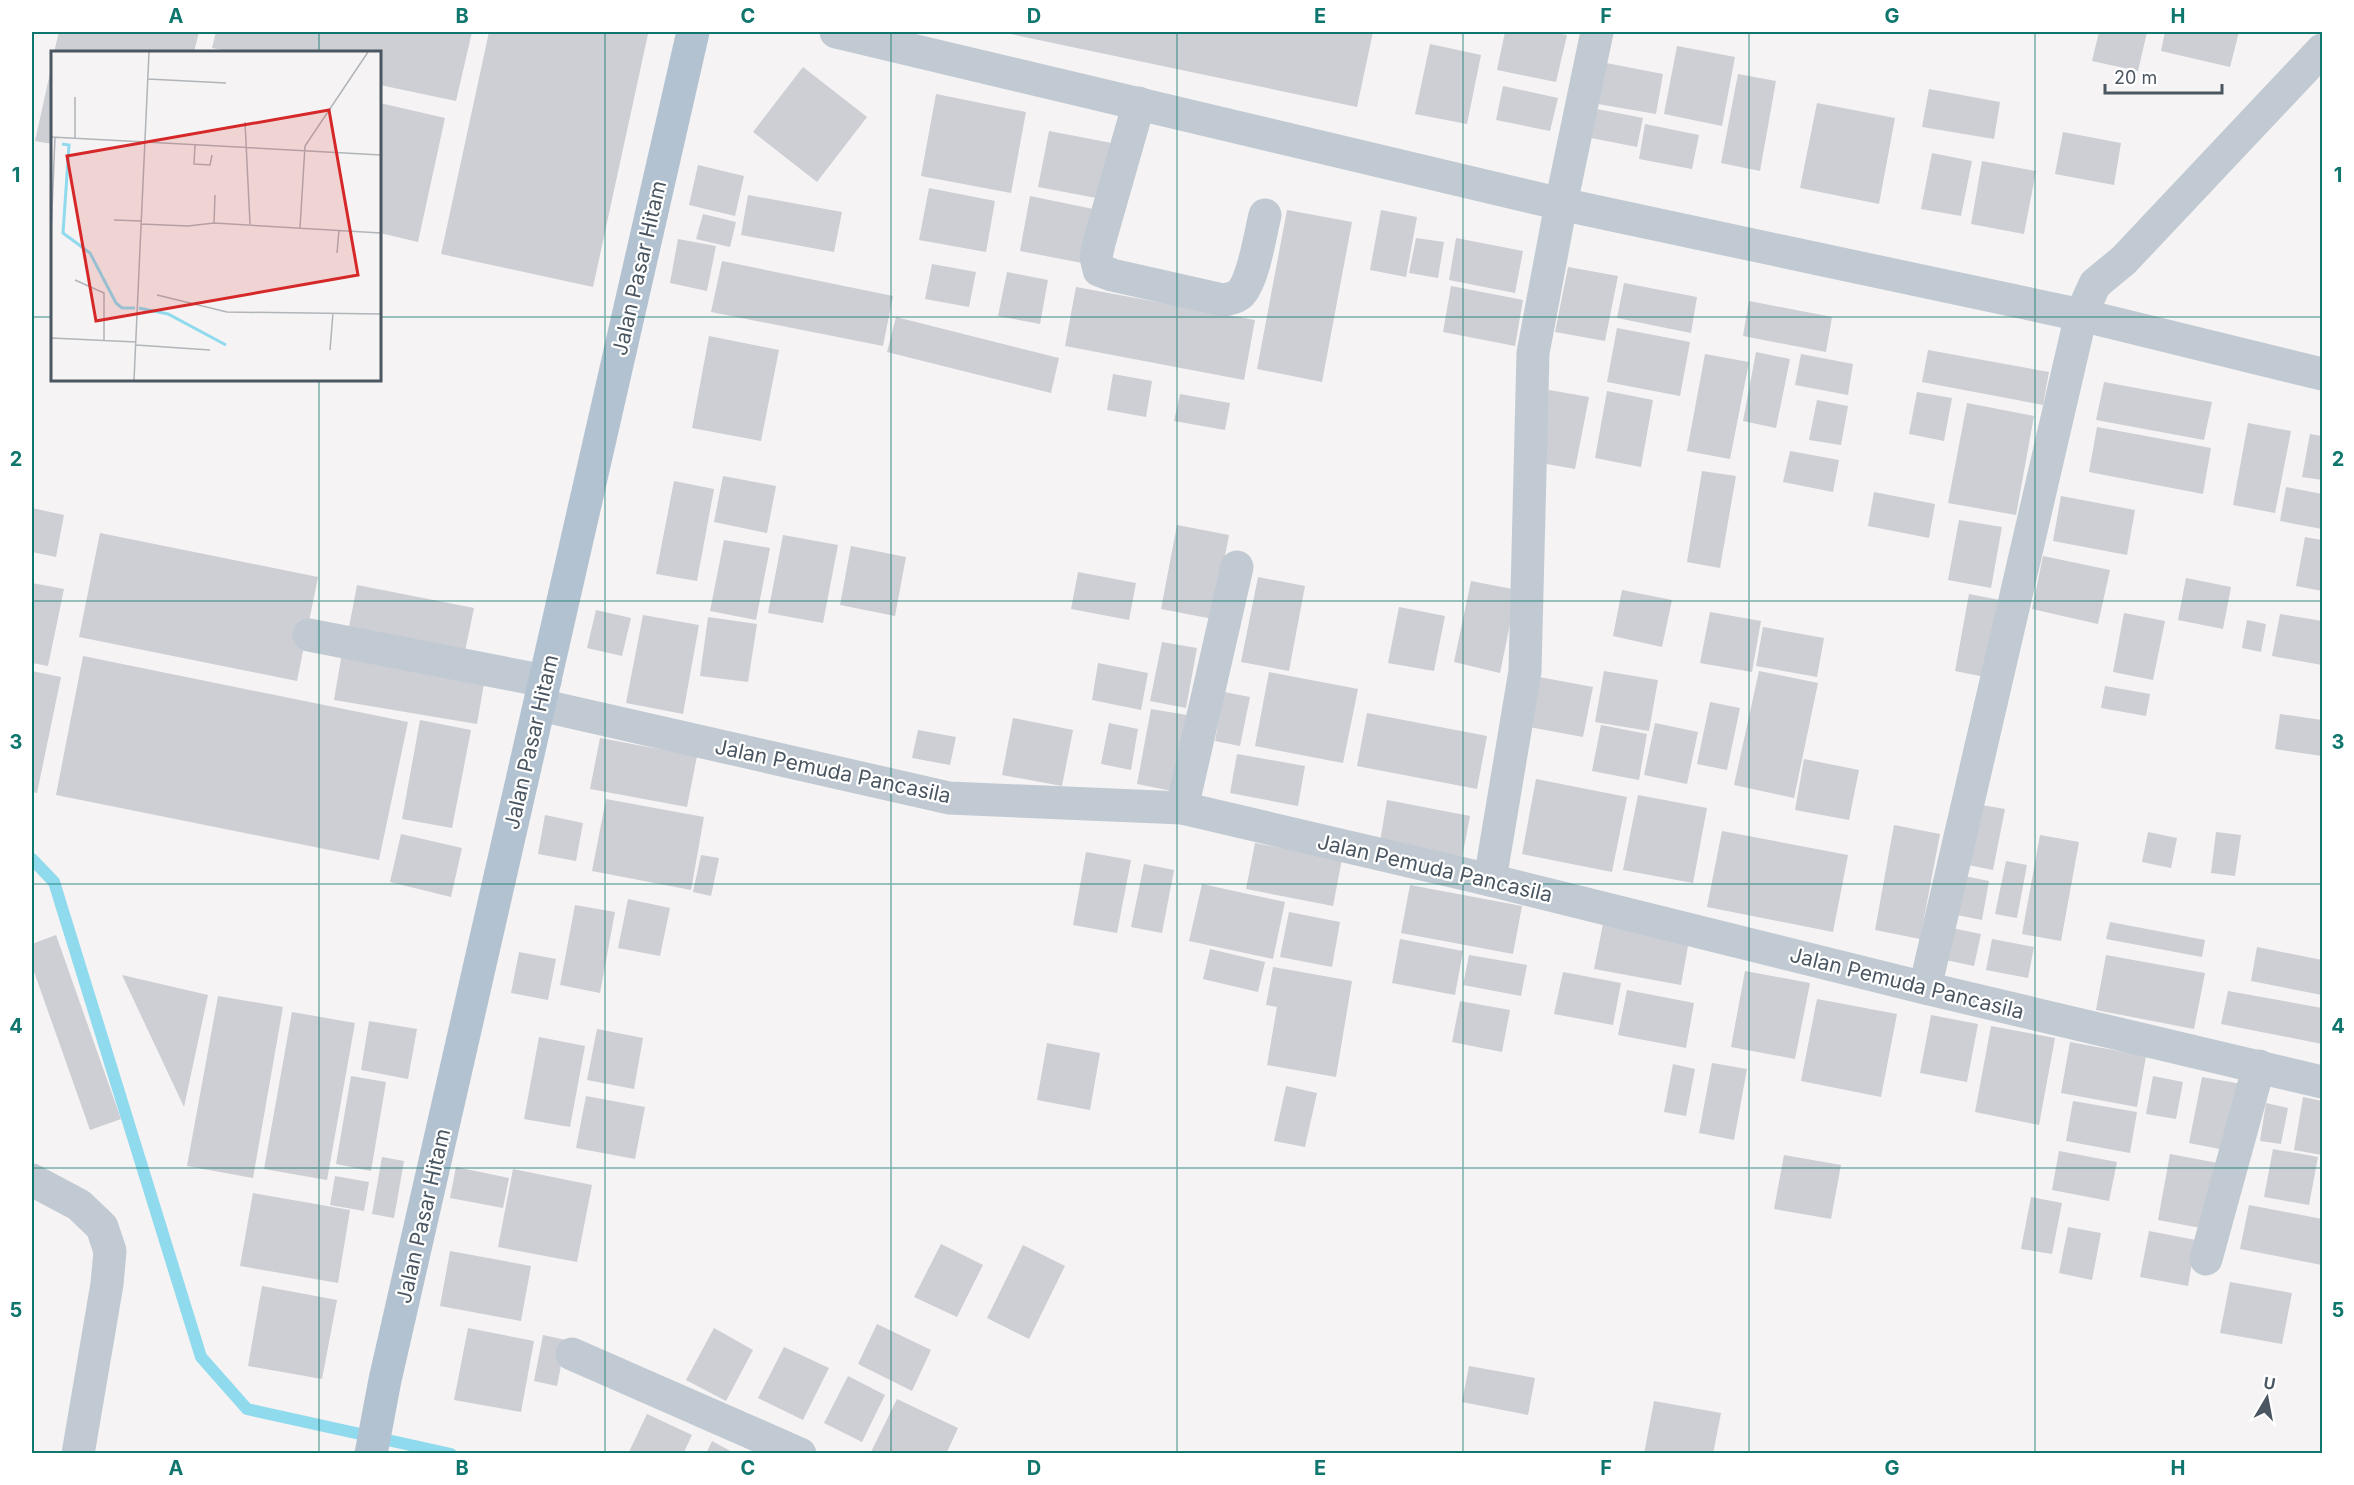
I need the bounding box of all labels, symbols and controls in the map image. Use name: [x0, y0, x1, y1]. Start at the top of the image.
text: A: [169, 4, 184, 28]
text: B: [455, 4, 469, 28]
text: C: [741, 4, 755, 28]
text: D: [1027, 4, 1041, 28]
text: E: [1314, 4, 1326, 28]
text: F: [1600, 4, 1612, 28]
text: G: [1884, 4, 1900, 28]
text: H: [2171, 4, 2185, 28]
inset map: [51, 51, 381, 381]
scale bar: [2105, 57, 2222, 95]
text: 20 m: [2114, 67, 2157, 88]
text: 1: [12, 163, 20, 187]
text: 1: [2334, 163, 2342, 187]
street label: Jalan Pasar Hitam: [607, 178, 671, 358]
text: 2: [10, 447, 22, 471]
text: 2: [2332, 447, 2344, 471]
street label: Jalan Pasar Hitam: [499, 652, 563, 832]
text: 3: [10, 730, 22, 754]
text: 3: [2332, 730, 2344, 754]
street label: Jalan Pemuda Pancasila: [713, 734, 953, 808]
street label: Jalan Pemuda Pancasila: [1315, 829, 1555, 907]
street label: Jalan Pemuda Pancasila: [1787, 942, 2027, 1024]
text: 4: [9, 1014, 23, 1038]
text: 4: [2331, 1014, 2345, 1038]
street label: Jalan Pasar Hitam: [391, 1126, 455, 1306]
text: 5: [10, 1298, 22, 1322]
text: 5: [2332, 1298, 2344, 1322]
north arrow: [2237, 1368, 2297, 1428]
text: U: [2262, 1372, 2277, 1394]
text: A: [169, 1456, 184, 1480]
text: B: [455, 1456, 469, 1480]
text: C: [741, 1456, 755, 1480]
text: D: [1027, 1456, 1041, 1480]
text: E: [1314, 1456, 1326, 1480]
text: F: [1600, 1456, 1612, 1480]
text: G: [1884, 1456, 1900, 1480]
text: H: [2171, 1456, 2185, 1480]

